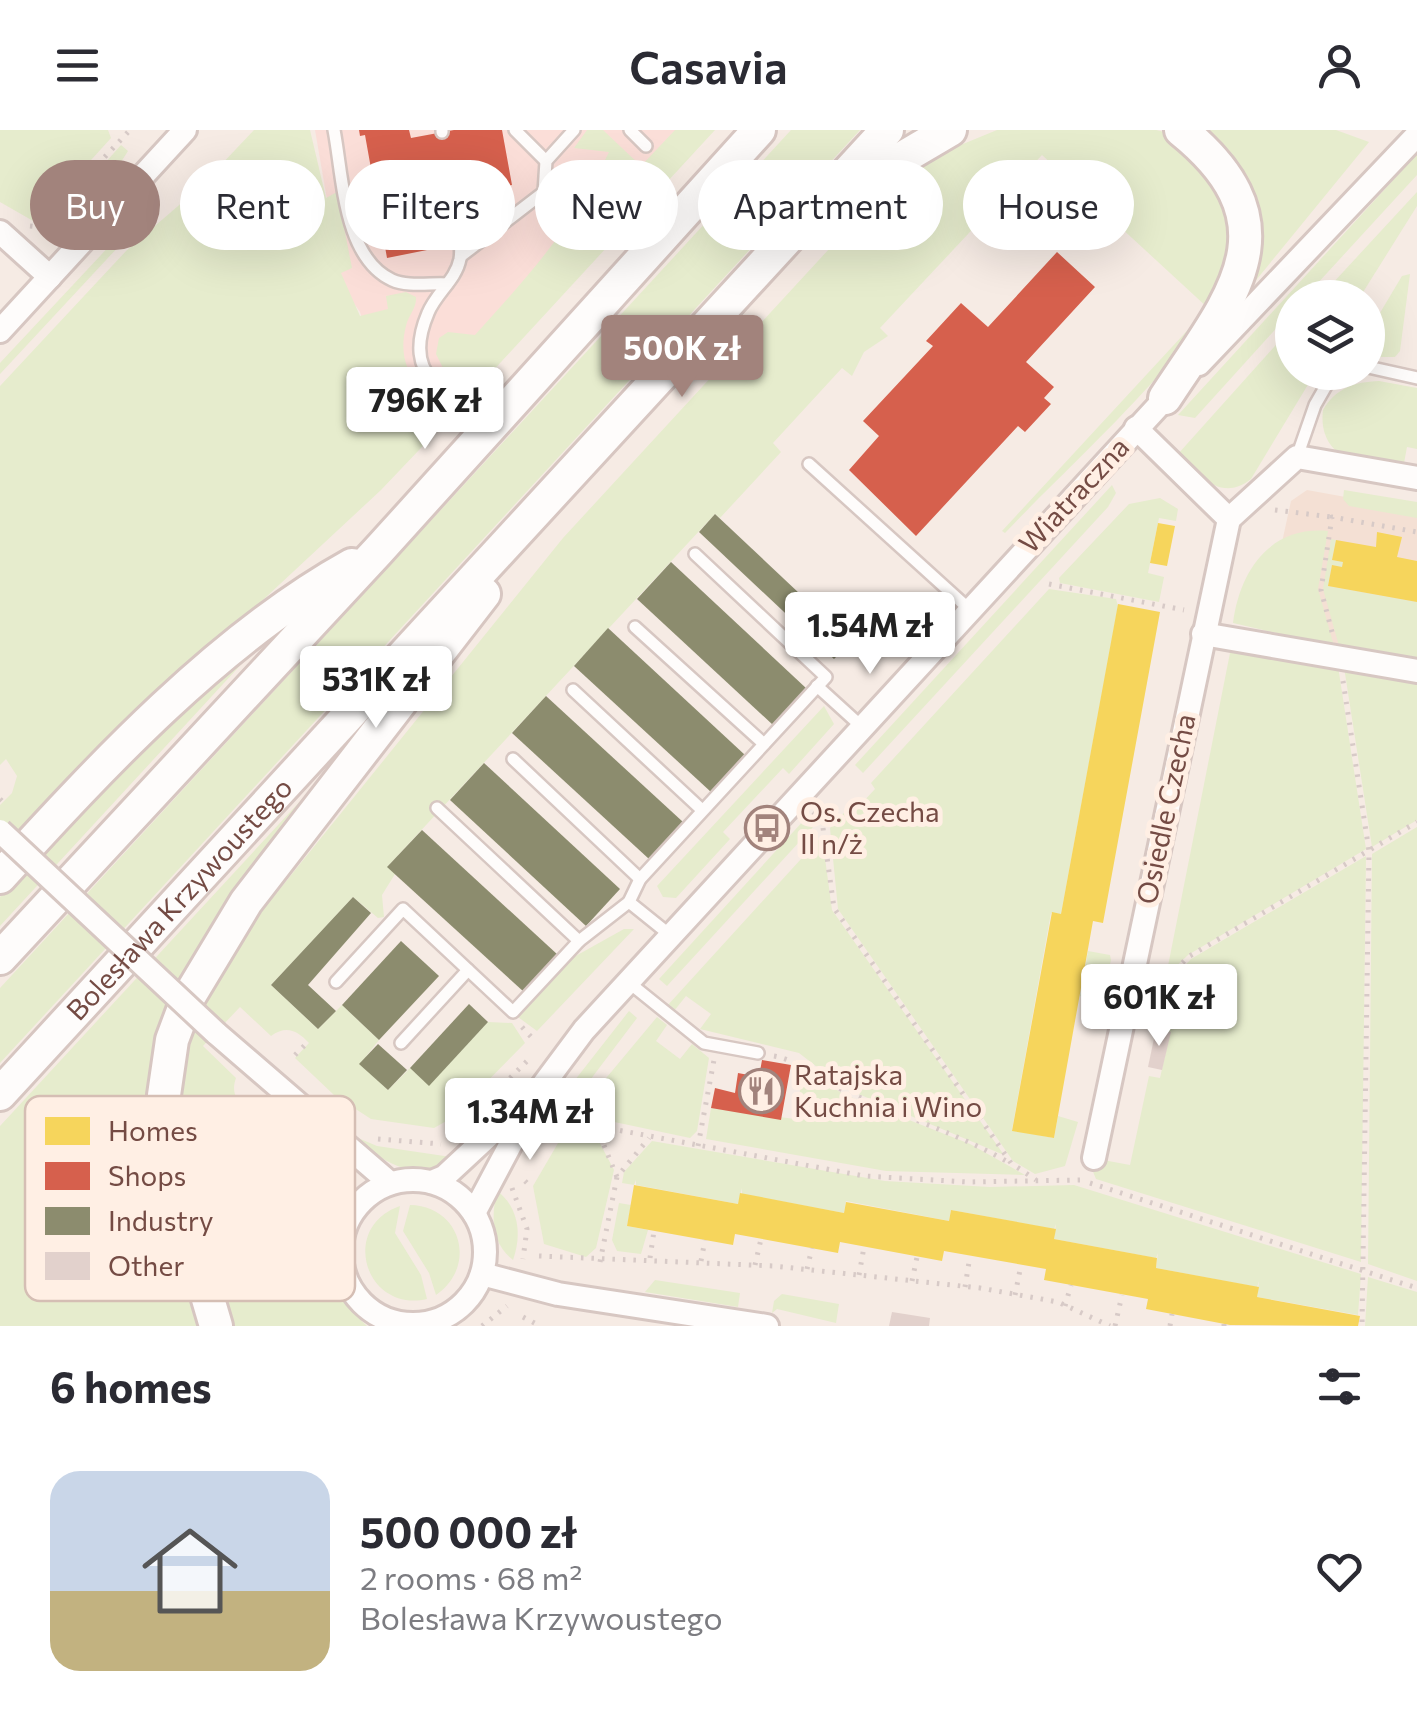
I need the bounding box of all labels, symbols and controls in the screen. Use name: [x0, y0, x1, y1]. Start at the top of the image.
icon: menu: [50, 38, 105, 93]
text: Casavia: [629, 38, 788, 93]
icon: person: [1312, 38, 1367, 93]
chip: Buy: [30, 160, 160, 250]
chip: Rent: [180, 160, 325, 250]
chip: Filters: [345, 160, 515, 250]
chip: New: [535, 160, 678, 250]
chip: Apartment: [698, 160, 943, 250]
chip: House: [963, 160, 1134, 250]
map controls: [1275, 280, 1385, 390]
button: layers: [1275, 280, 1385, 390]
pin: 500K zł: [590, 315, 774, 400]
text: 500K zł: [623, 327, 741, 367]
pin: 796K zł: [333, 367, 517, 452]
text: 796K zł: [368, 379, 482, 419]
street label: Wiatraczna: [1011, 429, 1135, 559]
pin: 1.54M zł: [767, 592, 973, 677]
text: 1.54M zł: [807, 604, 933, 644]
pin: 531K zł: [284, 646, 468, 731]
text: 531K zł: [322, 658, 430, 698]
street label: Osiedle Czecha: [1128, 711, 1202, 907]
street label: Bolesława Krzywoustego: [59, 770, 299, 1027]
place label: Os. Czecha II n/ż: [800, 794, 940, 860]
bus stop icon: Os. Czecha II n/ż: [744, 805, 790, 851]
pin: 601K zł: [1067, 964, 1251, 1049]
text: 601K zł: [1103, 976, 1215, 1016]
place label: Ratajska Kuchnia i Wino: [794, 1057, 982, 1123]
restaurant icon: Ratajska Kuchnia i Wino: [738, 1068, 784, 1114]
pin: 1.34M zł: [427, 1078, 633, 1163]
text: 1.34M zł: [467, 1090, 593, 1130]
legend: [25, 1096, 355, 1301]
text: Homes: [108, 1113, 198, 1147]
text: Shops: [108, 1158, 186, 1192]
text: Industry: [108, 1203, 214, 1237]
text: Other: [108, 1248, 184, 1282]
icon: filters: [1312, 1359, 1367, 1414]
text: 6 homes: [50, 1360, 212, 1412]
text: 500 000 zł: [360, 1505, 577, 1557]
icon: home: [130, 1511, 250, 1631]
icon: heart: [1312, 1544, 1367, 1599]
text: 2 rooms · 68 m²: [360, 1557, 582, 1597]
text: Bolesława Krzywoustego: [360, 1597, 723, 1637]

